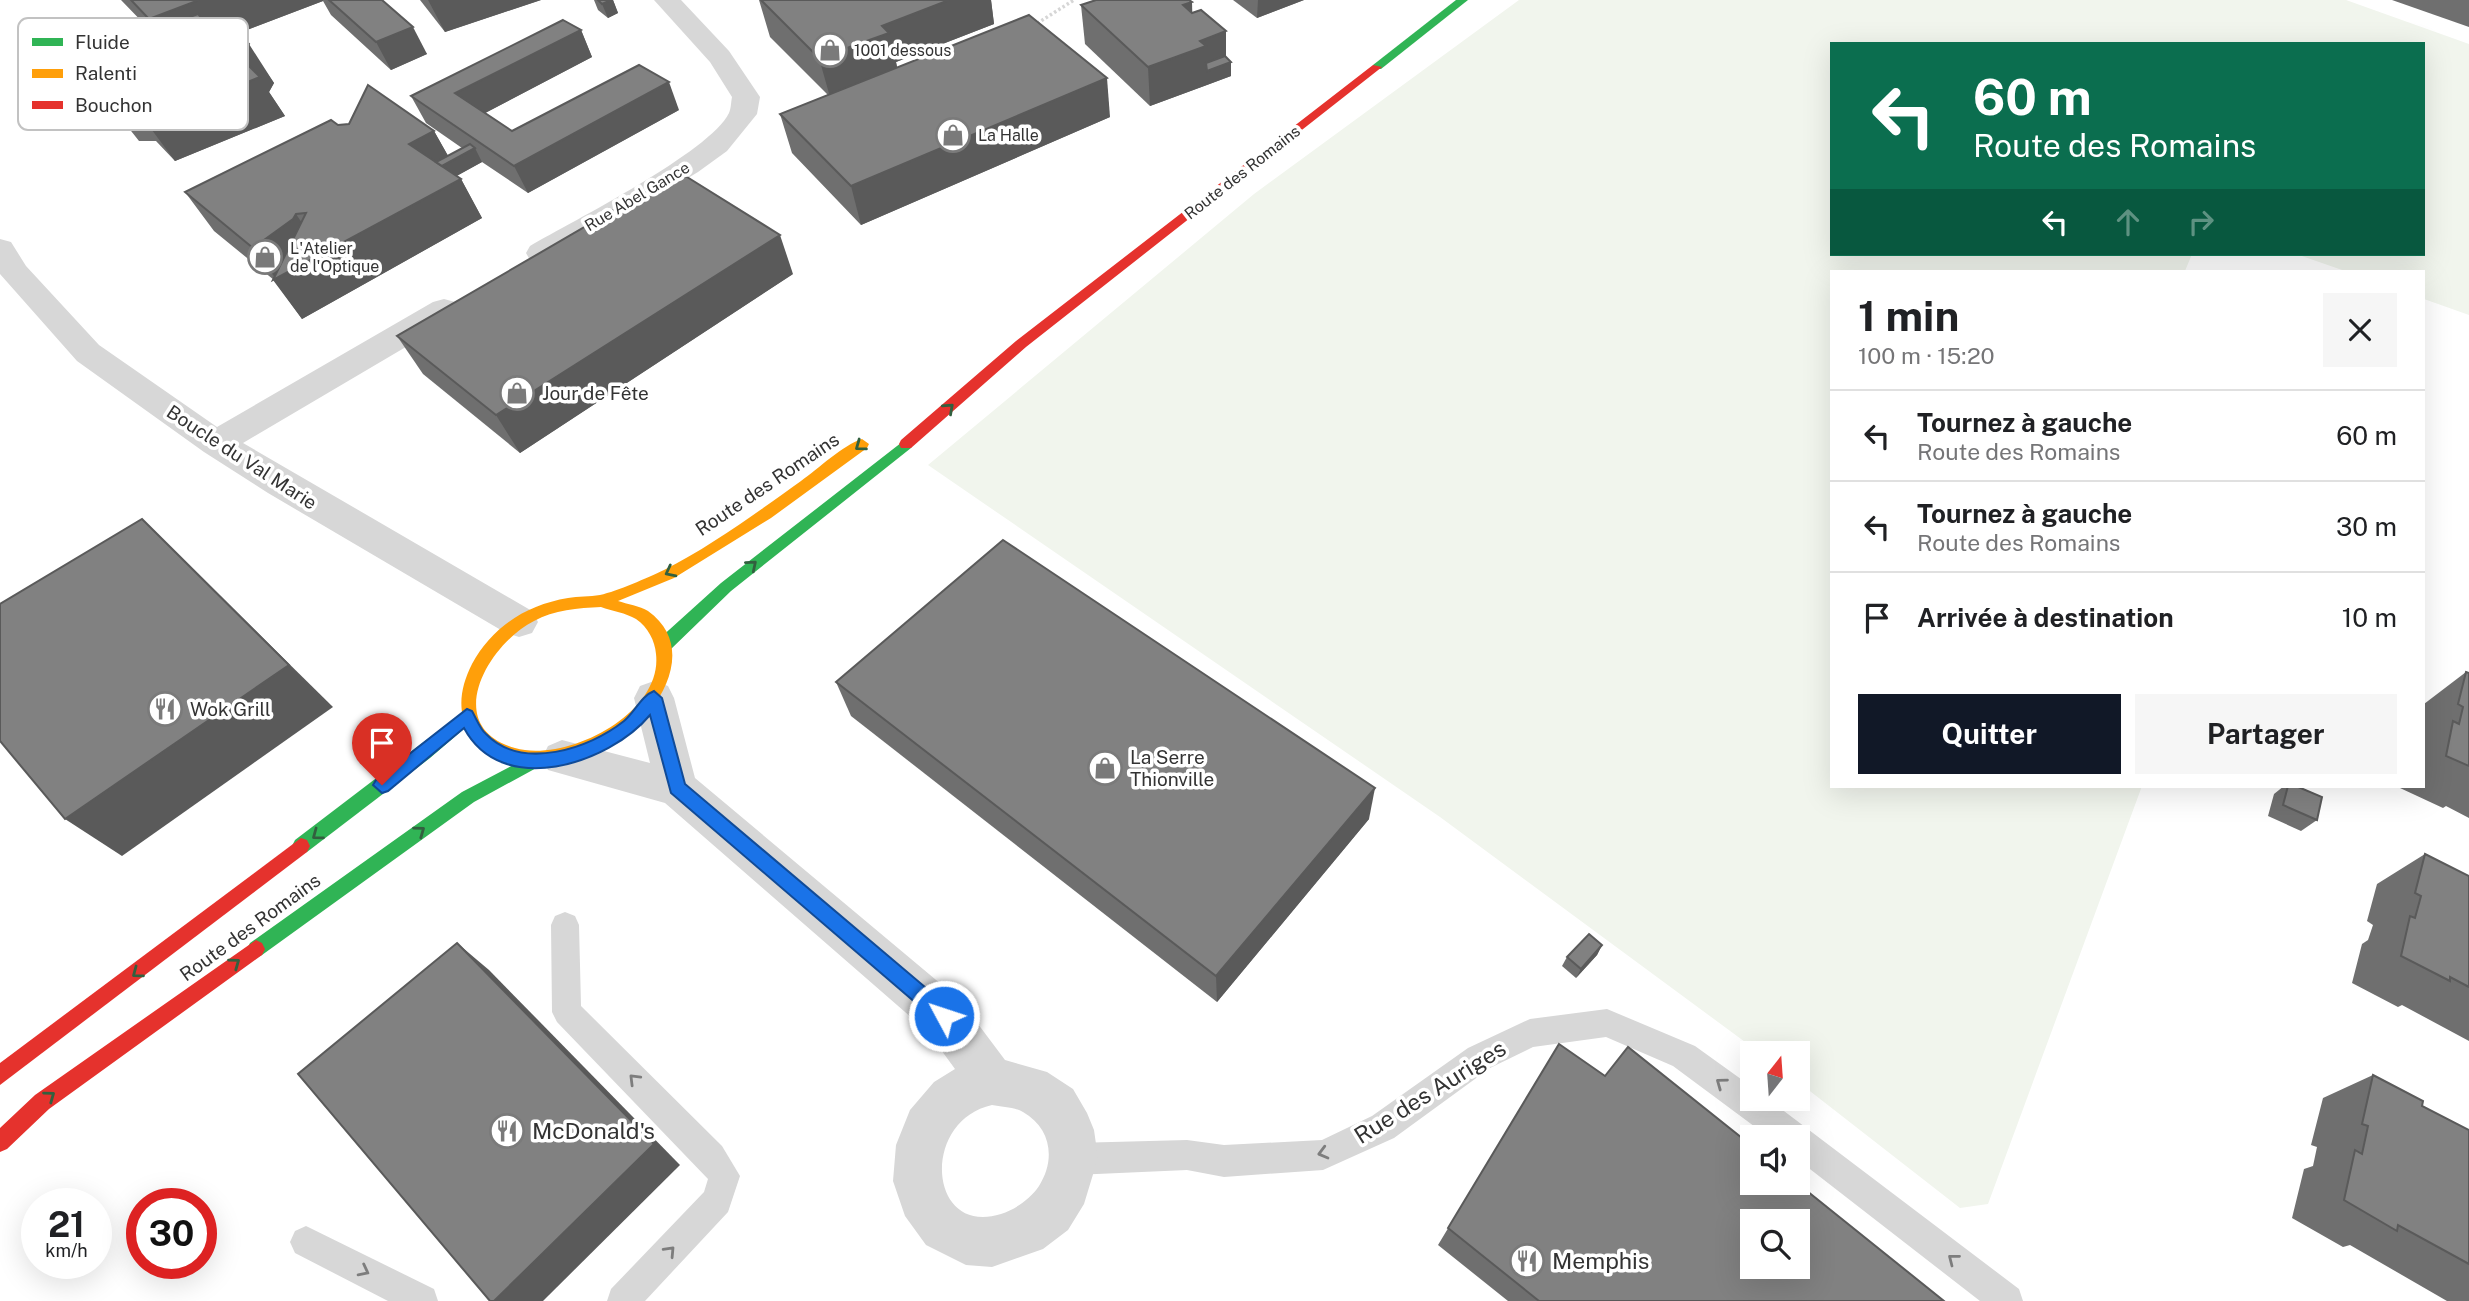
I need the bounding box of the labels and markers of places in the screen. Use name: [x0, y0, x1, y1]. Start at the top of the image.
shop icon: 1001 dessous: [811, 31, 849, 69]
place label: 1001 dessous: [854, 41, 951, 60]
shop icon: La Halle: [934, 116, 972, 154]
place label: La Halle: [978, 126, 1039, 145]
shop icon: L'Atelier de l'Optique: [246, 238, 284, 276]
place label: L'Atelier de l'Optique: [290, 239, 379, 276]
shop icon: Jour de Fête: [498, 374, 536, 412]
place label: Jour de Fête: [542, 382, 649, 404]
restaurant icon: Wok Grill: [146, 690, 184, 728]
place label: Wok Grill: [190, 698, 271, 720]
pin: [352, 713, 412, 785]
place label: La Serre Thionville: [1130, 746, 1214, 790]
shop icon: La Serre Thionville: [1086, 749, 1124, 787]
restaurant icon: McDonald's: [488, 1112, 526, 1150]
place label: McDonald's: [532, 1117, 655, 1144]
restaurant icon: Memphis: [1508, 1242, 1546, 1280]
place label: Memphis: [1552, 1247, 1649, 1274]

